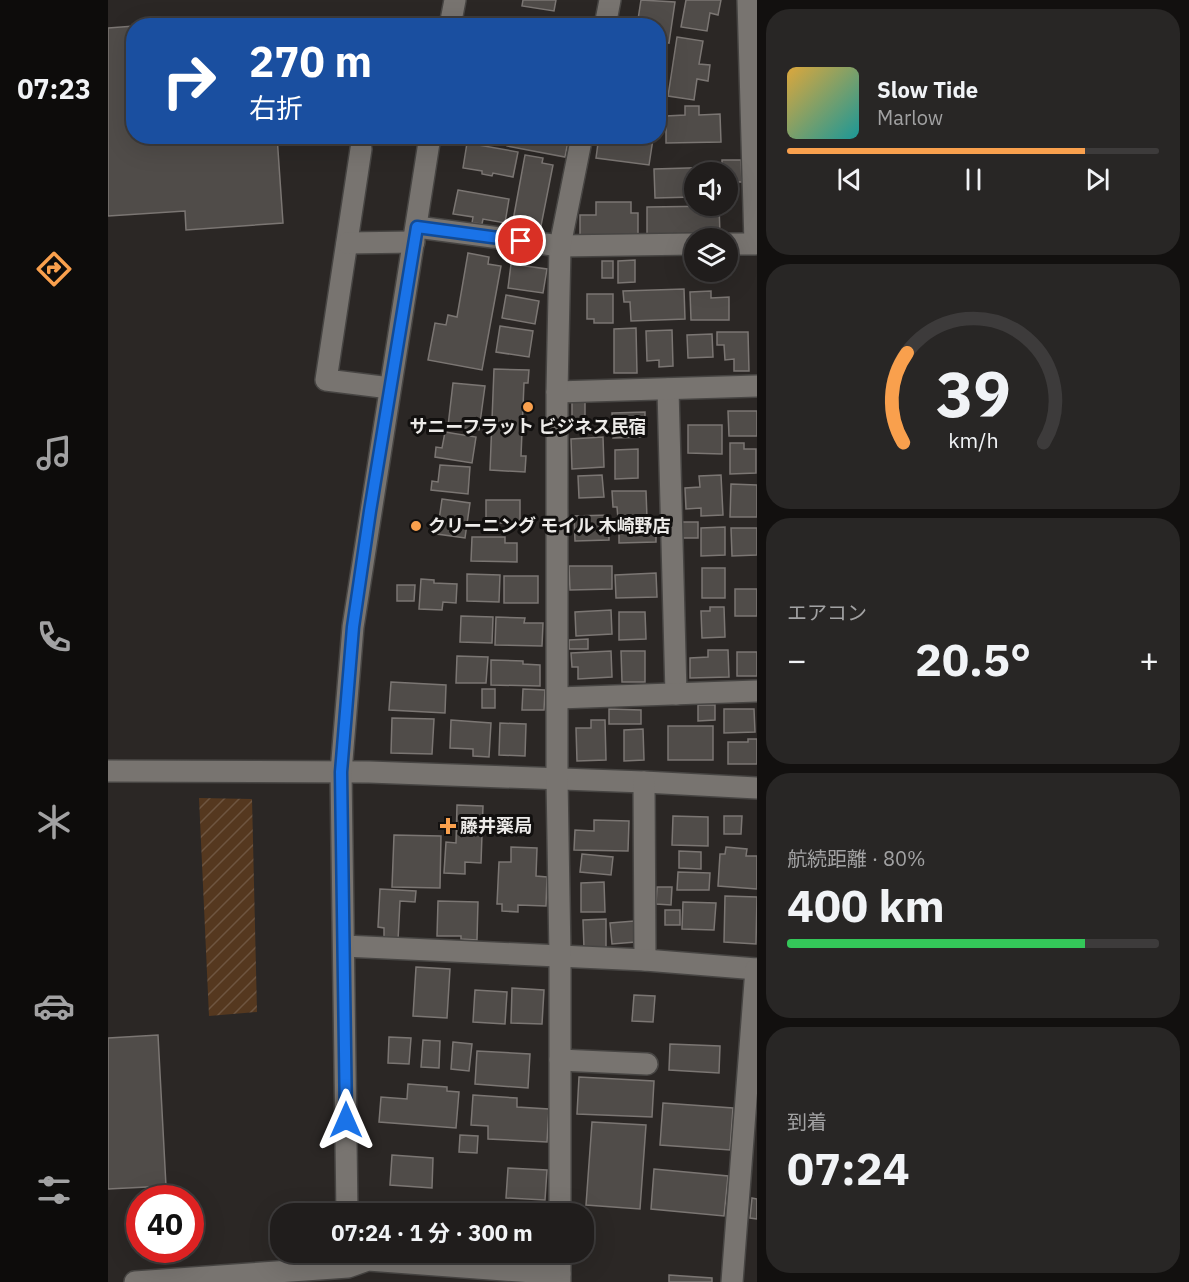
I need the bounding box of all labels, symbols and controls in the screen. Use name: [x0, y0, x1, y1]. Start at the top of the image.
text: 270 m: [249, 34, 372, 89]
icon: right: [150, 42, 228, 120]
text: 07:23: [17, 71, 91, 106]
text: Slow Tide: [877, 75, 978, 104]
text: 右折: [249, 90, 303, 125]
text: Marlow: [877, 104, 943, 131]
map controls: [684, 162, 738, 282]
button: sound: [684, 162, 738, 216]
icon: previous: [833, 163, 866, 196]
icon: pause: [957, 163, 990, 196]
icon: next: [1081, 163, 1114, 196]
pin: [495, 215, 546, 266]
icon: arrive: [504, 224, 537, 257]
button: layers: [684, 228, 738, 282]
icon: directions: [33, 248, 75, 290]
text: 39: [936, 354, 1010, 435]
marker: サニーフラット ビジネス民宿: [521, 400, 535, 414]
place label: サニーフラット ビジネス民宿: [409, 415, 647, 438]
text: km/h: [948, 427, 998, 455]
icon: music: [33, 432, 75, 474]
place label: クリーニング モイル 木崎野店: [428, 514, 671, 537]
marker: クリーニング モイル 木崎野店: [409, 519, 423, 533]
text: エアコン: [787, 599, 867, 626]
icon: phone: [33, 616, 75, 658]
text: 20.5°: [915, 630, 1031, 688]
text: −: [787, 638, 807, 681]
text: +: [1139, 638, 1159, 681]
icon: climate: [33, 801, 75, 843]
place label: 藤井薬局: [460, 814, 532, 837]
marker: 藤井薬局: [441, 819, 455, 833]
text: 航続距離 · 80%: [787, 845, 926, 872]
text: 400 km: [787, 876, 945, 934]
icon: car: [33, 985, 75, 1027]
position arrow: [314, 1088, 378, 1152]
text: 到着: [787, 1108, 827, 1135]
text: 07:24: [787, 1139, 910, 1197]
icon: filters: [33, 1169, 75, 1211]
speed limit sign: 40: [126, 1185, 204, 1263]
text: 07:24 · 1 分 · 300 m: [331, 1218, 533, 1247]

